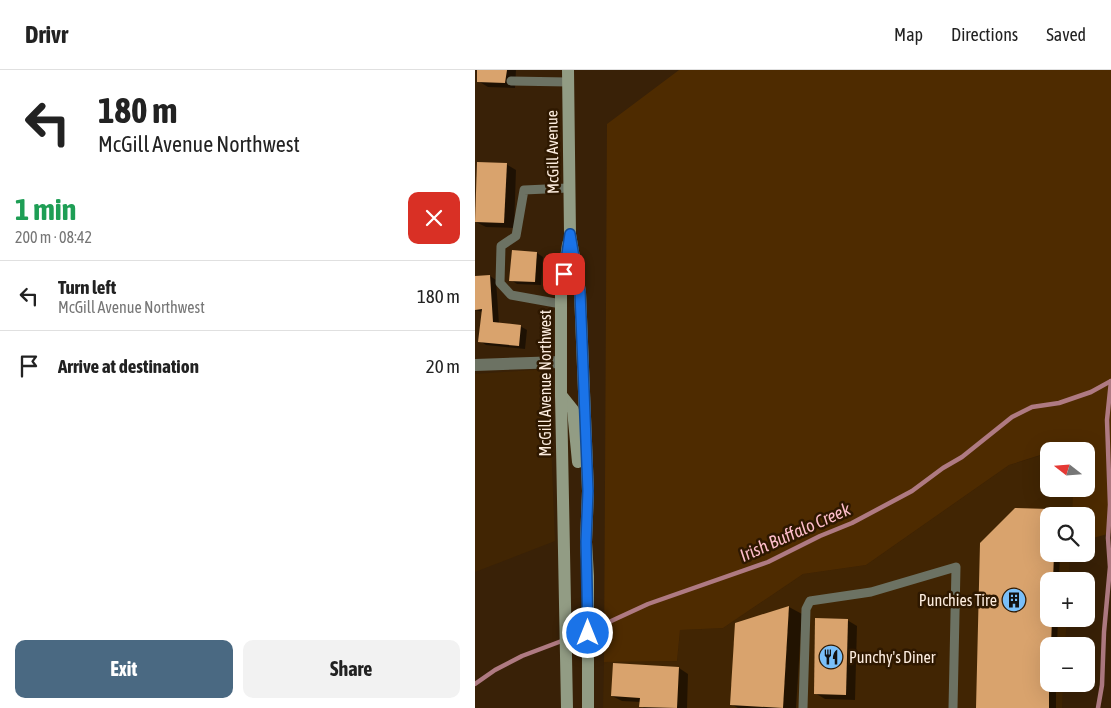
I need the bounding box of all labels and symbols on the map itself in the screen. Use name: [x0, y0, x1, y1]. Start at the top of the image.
street label: McGill Avenue: [542, 110, 562, 194]
pin: [543, 253, 585, 295]
street label: McGill Avenue Northwest: [536, 309, 554, 456]
north arrow: [1040, 442, 1095, 498]
water label: Irish Buffalo Creek: [736, 498, 855, 566]
building icon: Punchies Tire: [1001, 587, 1027, 613]
place label: Punchies Tire: [919, 591, 997, 609]
position arrow: [561, 606, 613, 658]
restaurant icon: Punchy's Diner: [818, 644, 844, 670]
place label: Punchy's Diner: [849, 648, 936, 667]

